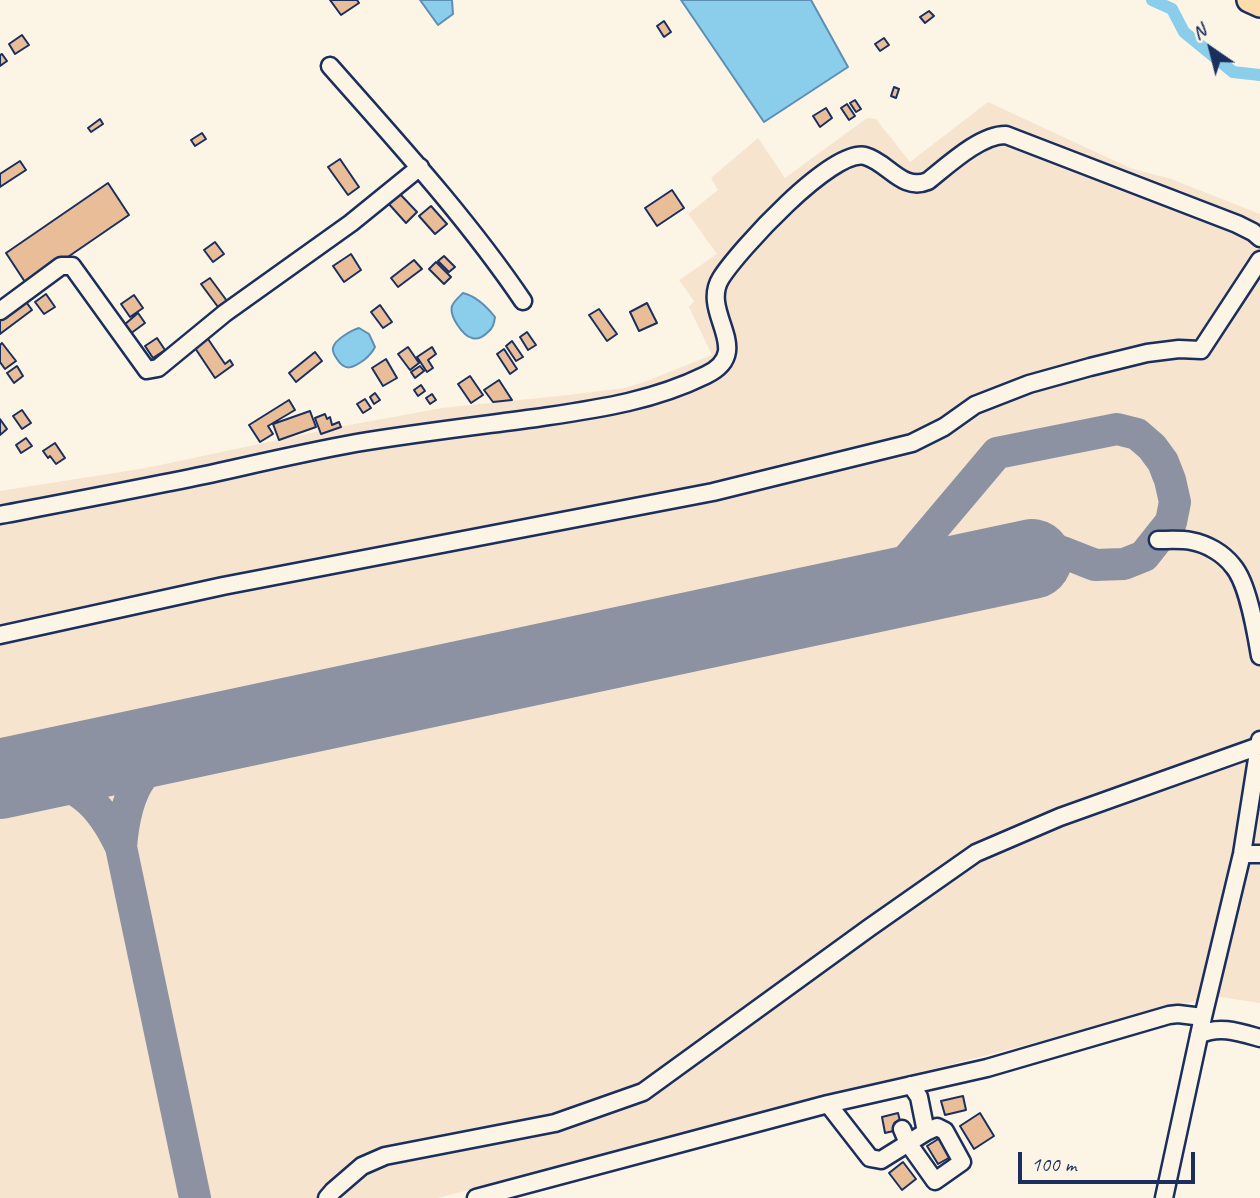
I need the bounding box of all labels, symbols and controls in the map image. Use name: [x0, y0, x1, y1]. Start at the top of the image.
north arrow: [1176, 14, 1246, 84]
text: N: [1187, 19, 1211, 45]
scale bar: [1022, 1138, 1199, 1182]
text: 100 m: [1031, 1151, 1076, 1177]

